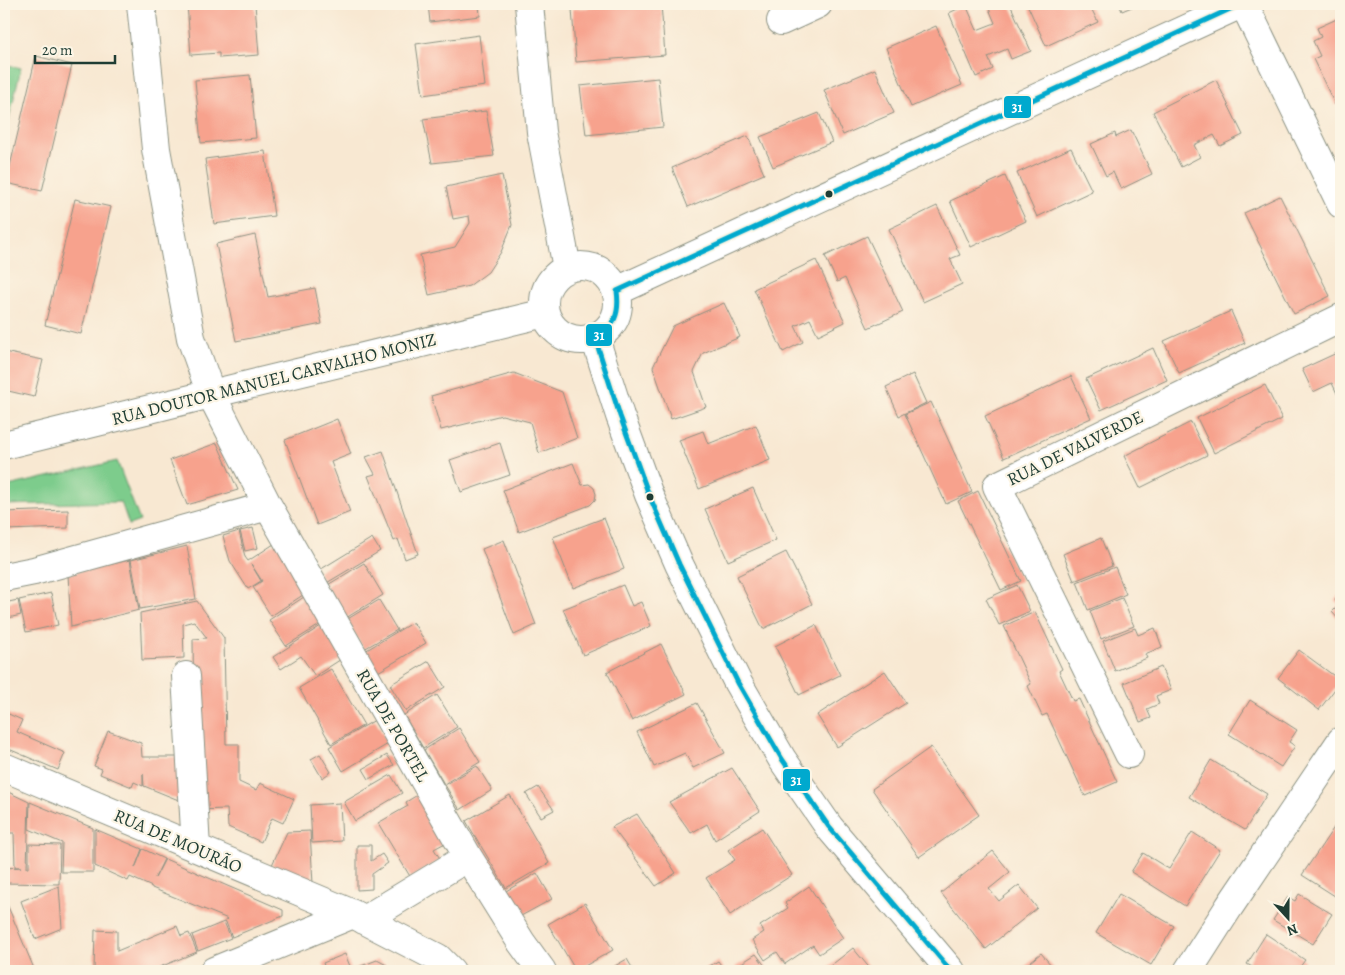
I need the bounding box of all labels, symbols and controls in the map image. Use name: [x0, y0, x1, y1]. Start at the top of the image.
scale bar: [35, 32, 115, 64]
text: 20 m: [42, 40, 73, 60]
line badge: 31: [1003, 95, 1032, 119]
text: 31: [1011, 98, 1023, 117]
unlabelled marker: [824, 189, 834, 199]
line badge: 31: [585, 323, 613, 347]
text: 31: [593, 326, 605, 345]
street label: RUA DOUTOR MANUEL CARVALHO MONIZ: [109, 327, 439, 431]
street label: RUA DE VALVERDE: [1003, 405, 1147, 491]
unlabelled marker: [645, 492, 655, 502]
street label: RUA DE PORTEL: [351, 664, 435, 787]
line badge: 31: [782, 768, 811, 792]
text: 31: [790, 771, 802, 790]
street label: RUA DE MOURÃO: [110, 803, 246, 879]
north arrow: [1262, 892, 1312, 942]
text: N: [1284, 919, 1301, 940]

